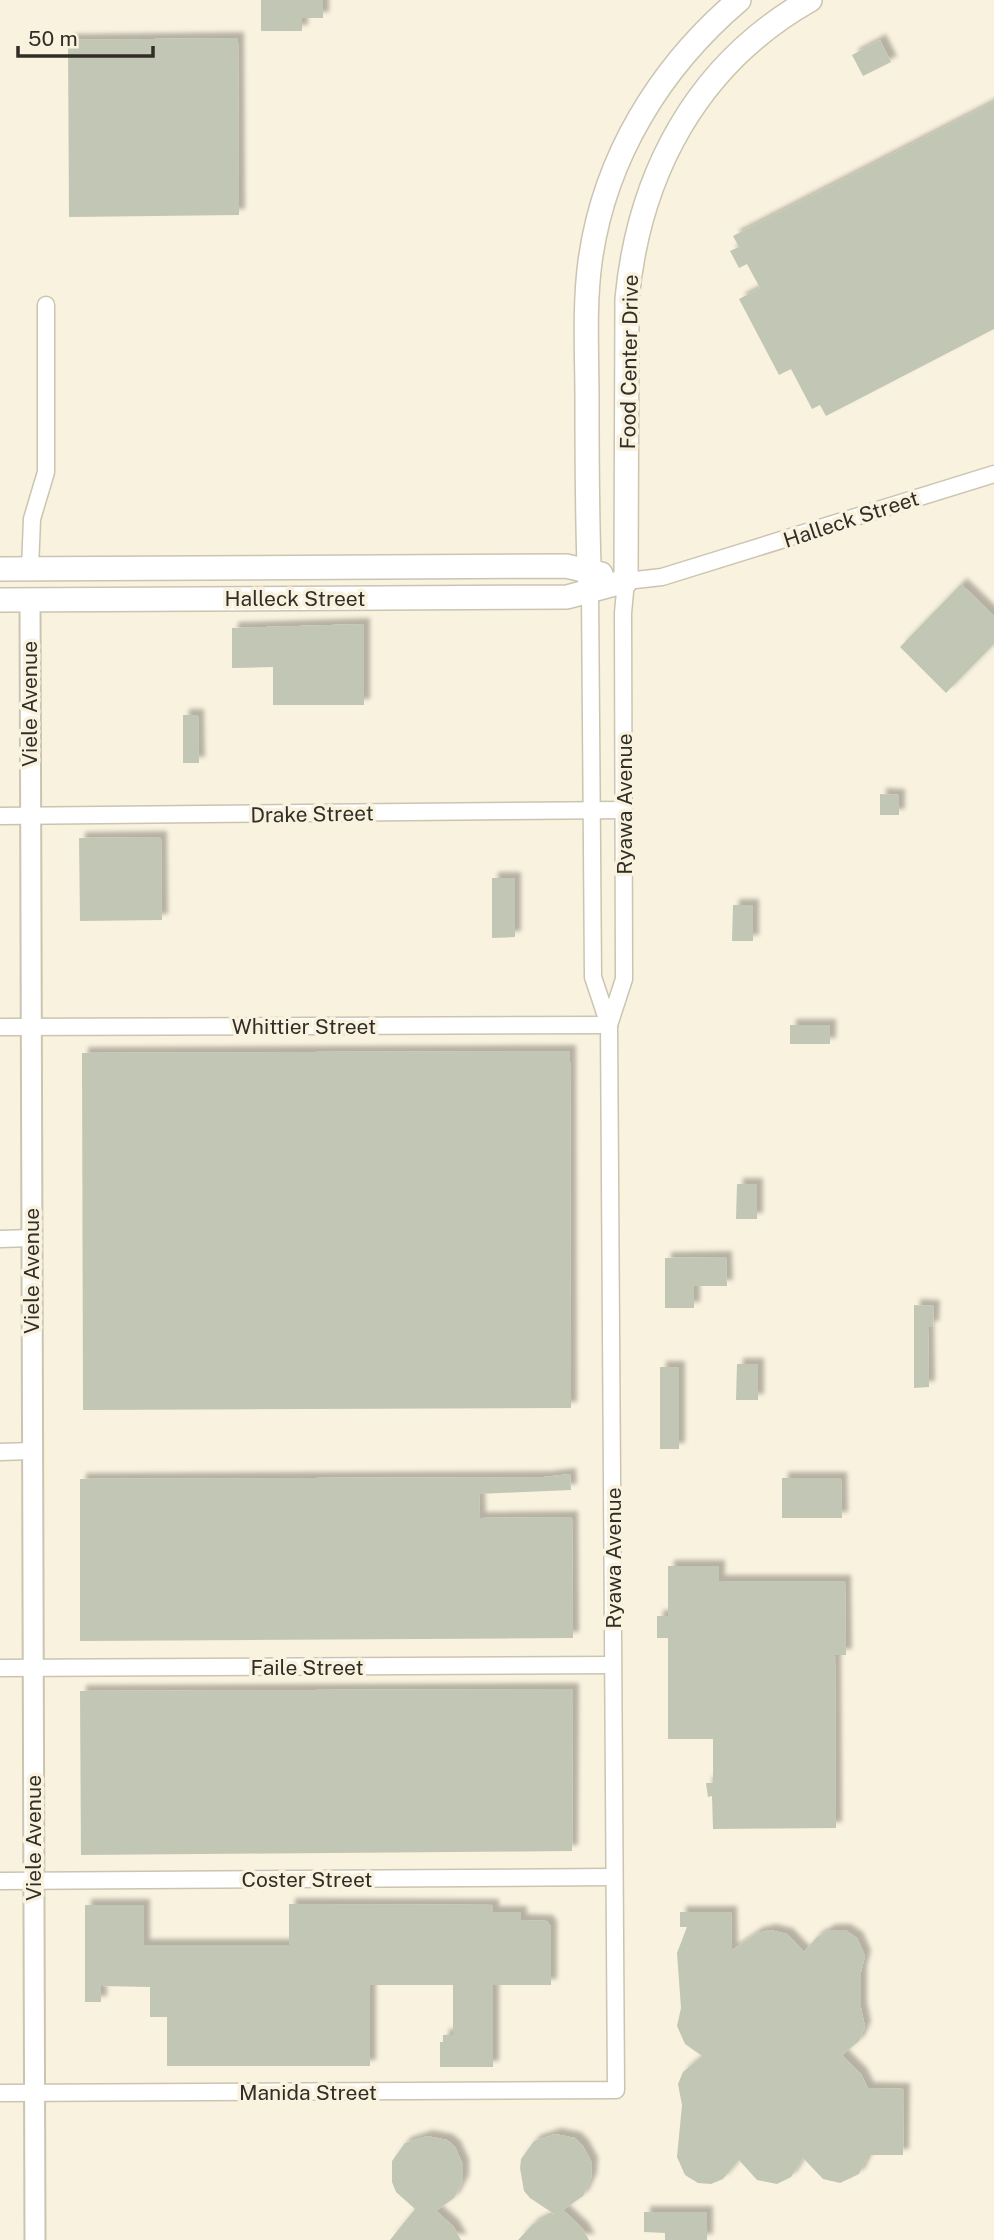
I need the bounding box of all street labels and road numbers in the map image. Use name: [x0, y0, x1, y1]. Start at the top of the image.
street label: Food Center Drive: [615, 274, 643, 450]
street label: Halleck Street: [780, 485, 922, 553]
street label: Halleck Street: [225, 586, 365, 611]
street label: Viele Avenue: [17, 641, 42, 767]
street label: Ryawa Avenue: [612, 733, 637, 875]
street label: Drake Street: [250, 800, 374, 828]
street label: Whittier Street: [232, 1014, 376, 1039]
street label: Viele Avenue: [19, 1208, 44, 1334]
street label: Ryawa Avenue: [601, 1487, 626, 1629]
street label: Faile Street: [250, 1655, 364, 1680]
street label: Viele Avenue: [21, 1775, 46, 1901]
street label: Coster Street: [241, 1867, 373, 1892]
street label: Manida Street: [239, 2080, 377, 2105]

